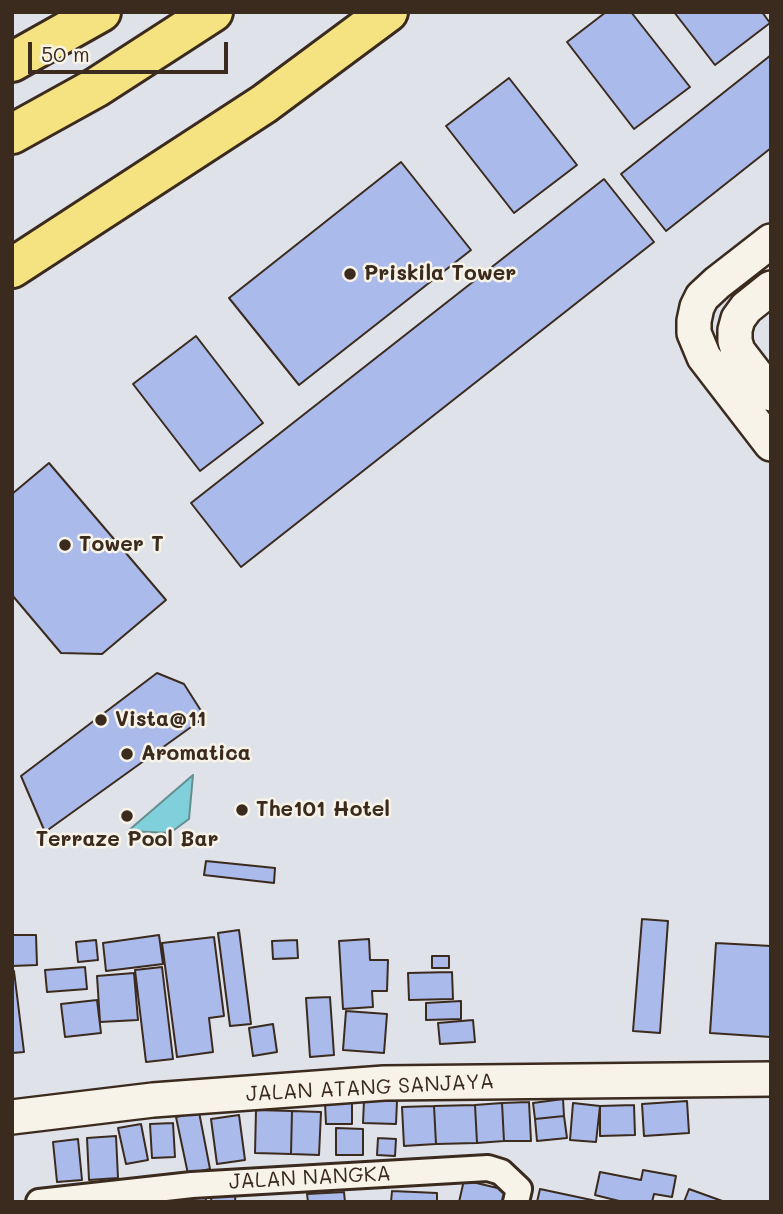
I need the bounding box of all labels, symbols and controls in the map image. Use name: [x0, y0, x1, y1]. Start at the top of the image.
scale bar: [32, 28, 231, 72]
text: 50 m: [41, 40, 90, 67]
place label: Priskila Tower: [364, 261, 516, 287]
marker: Priskila Tower: [342, 266, 358, 282]
place label: Tower T: [79, 532, 164, 558]
marker: Tower T: [57, 537, 73, 553]
place label: Vista@11: [115, 707, 206, 733]
marker: Vista@11: [93, 712, 109, 728]
place label: Aromatica: [141, 741, 251, 767]
marker: Aromatica: [119, 746, 135, 762]
place label: The101 Hotel: [256, 797, 390, 823]
marker: The101 Hotel: [234, 802, 250, 818]
marker: Terraze Pool Bar: [119, 808, 135, 824]
place label: Terraze Pool Bar: [36, 827, 218, 853]
street label: JALAN ATANG SANJAYA: [245, 1069, 495, 1107]
street label: JALAN NANGKA: [228, 1161, 392, 1195]

